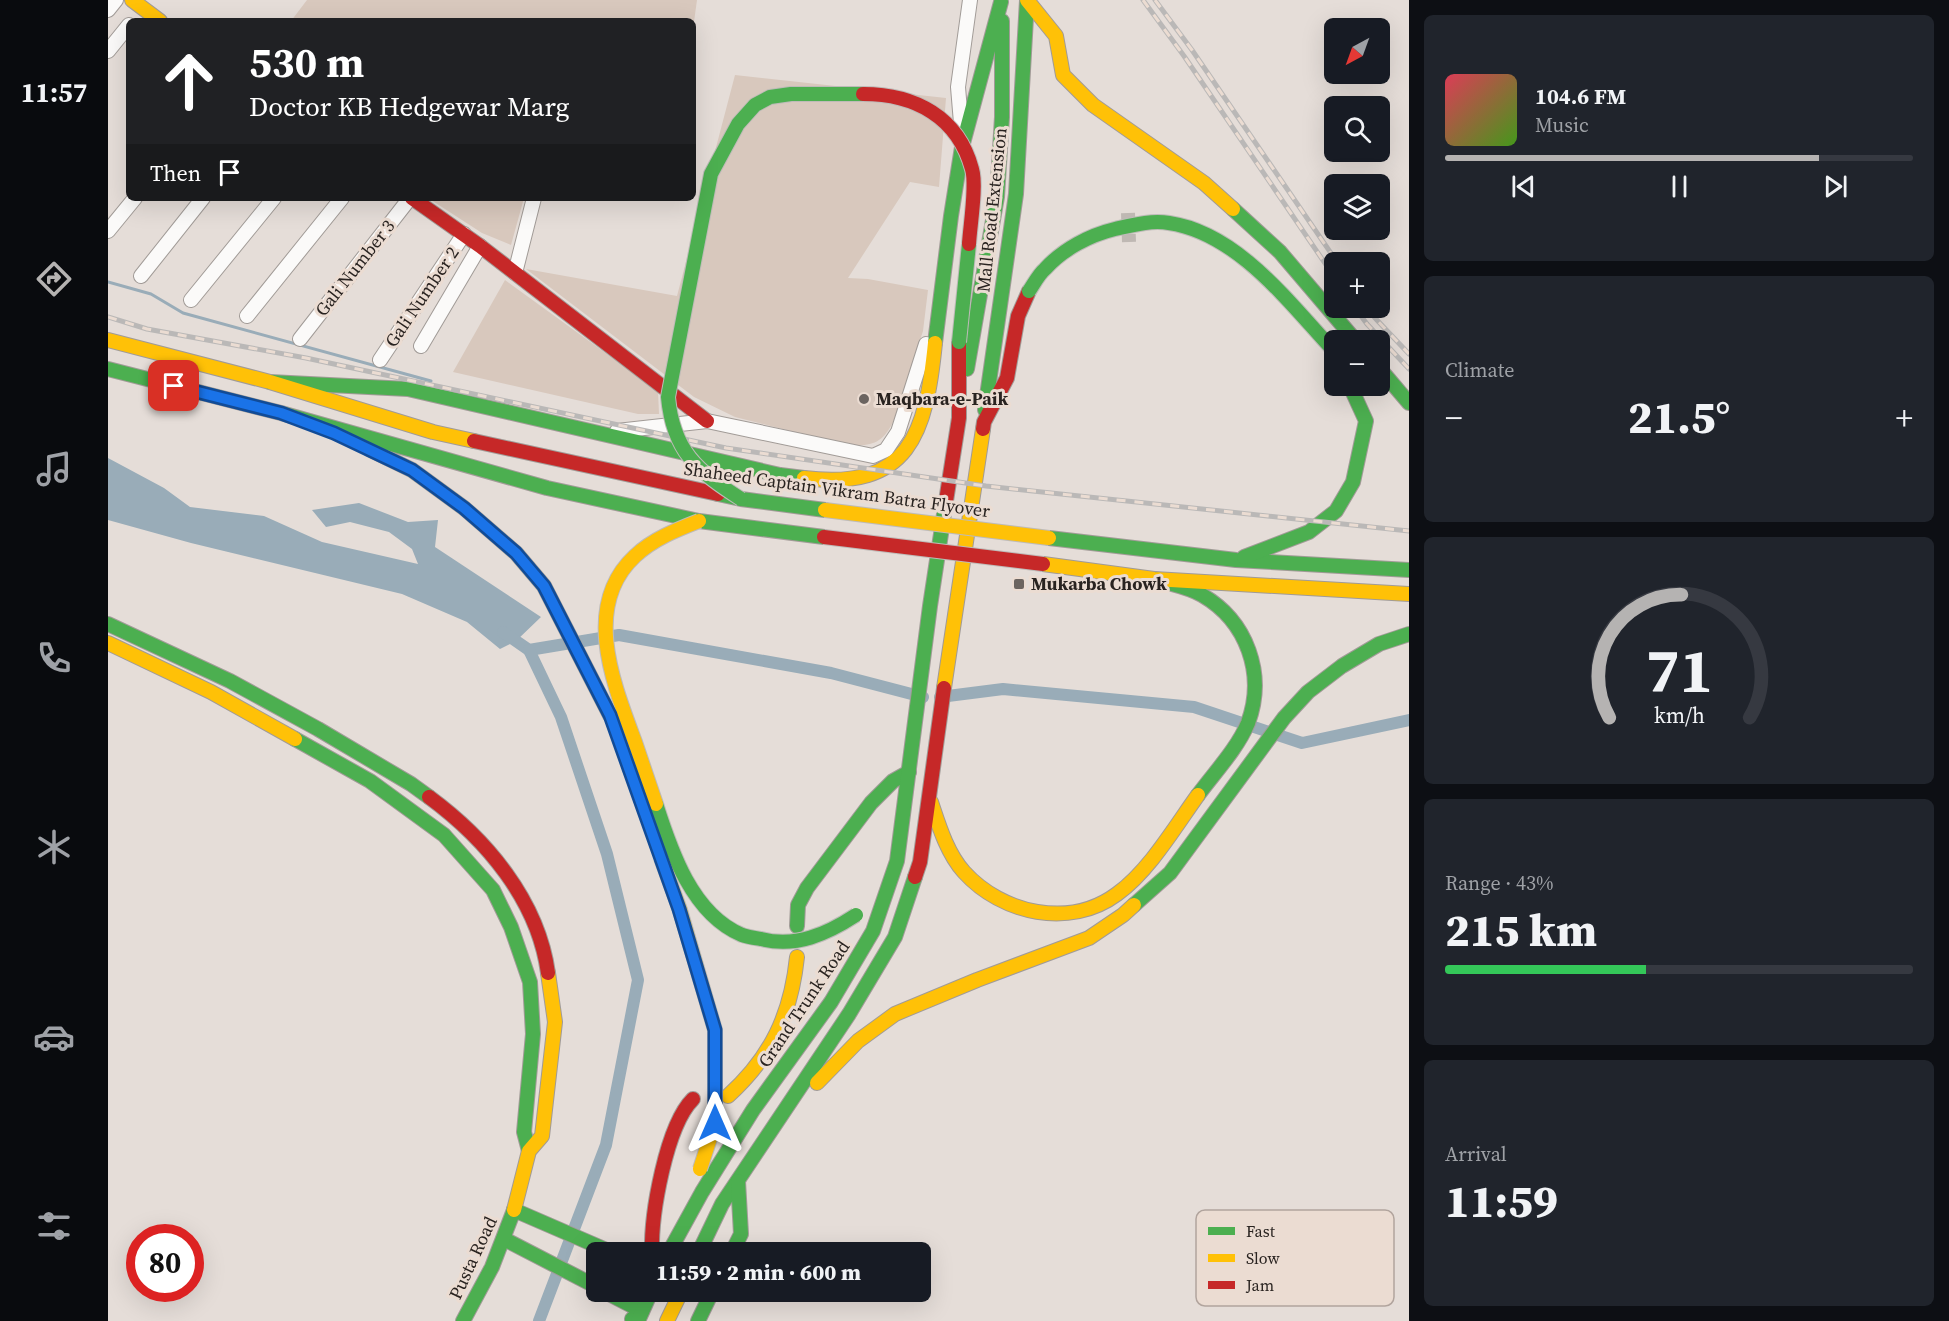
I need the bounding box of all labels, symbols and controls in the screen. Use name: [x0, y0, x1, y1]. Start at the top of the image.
north arrow: [1324, 18, 1390, 84]
map controls: [1324, 18, 1390, 396]
text: 530 m: [249, 33, 364, 91]
icon: ahead: [150, 42, 228, 120]
text: 11:57: [21, 74, 87, 111]
text: 104.6 FM: [1535, 81, 1626, 111]
text: Doctor KB Hedgewar Marg: [249, 88, 570, 125]
button: search: [1324, 96, 1390, 162]
text: Music: [1535, 111, 1589, 139]
street label: Mall Road Extension: [970, 126, 1013, 293]
icon: arrive: [213, 156, 246, 189]
text: Then: [150, 158, 201, 188]
icon: previous: [1507, 170, 1540, 203]
icon: pause: [1663, 170, 1696, 203]
icon: next: [1819, 170, 1852, 203]
button: layers: [1324, 174, 1390, 240]
street label: Gali Number 3: [309, 214, 400, 321]
street label: Gali Number 2: [379, 242, 464, 352]
button: +: [1324, 252, 1390, 318]
icon: directions: [33, 258, 75, 300]
button: −: [1324, 330, 1390, 396]
text: Climate: [1445, 356, 1514, 384]
pin: [148, 360, 199, 411]
icon: arrive: [157, 369, 190, 402]
place label: Maqbara-e-Paik: [876, 386, 1009, 411]
text: 21.5°: [1628, 386, 1730, 448]
marker: Maqbara-e-Paik: [857, 392, 871, 406]
text: −: [1445, 395, 1463, 440]
text: +: [1896, 395, 1913, 440]
icon: music: [33, 448, 75, 490]
street label: Shaheed Captain Vikram Batra Flyover: [682, 456, 992, 523]
place label: Mukarba Chowk: [1031, 571, 1167, 596]
marker: Mukarba Chowk: [1012, 577, 1026, 591]
text: 71: [1645, 627, 1713, 713]
icon: phone: [33, 637, 75, 679]
text: km/h: [1653, 701, 1705, 730]
icon: climate: [33, 826, 75, 868]
text: Range · 43%: [1445, 869, 1554, 897]
text: 215 km: [1445, 899, 1597, 961]
street label: Grand Trunk Road: [752, 935, 855, 1072]
icon: car: [33, 1016, 75, 1058]
position arrow: [683, 1091, 747, 1155]
text: Arrival: [1445, 1140, 1507, 1168]
text: 11:59: [1445, 1170, 1558, 1232]
icon: filters: [33, 1205, 75, 1247]
legend: [1196, 1210, 1394, 1306]
street label: Pusta Road: [442, 1212, 503, 1303]
text: Fast: [1246, 1220, 1276, 1242]
speed limit sign: 80: [126, 1224, 204, 1302]
text: Slow: [1246, 1247, 1281, 1269]
text: 11:59 · 2 min · 600 m: [656, 1257, 861, 1287]
text: Jam: [1245, 1274, 1274, 1296]

